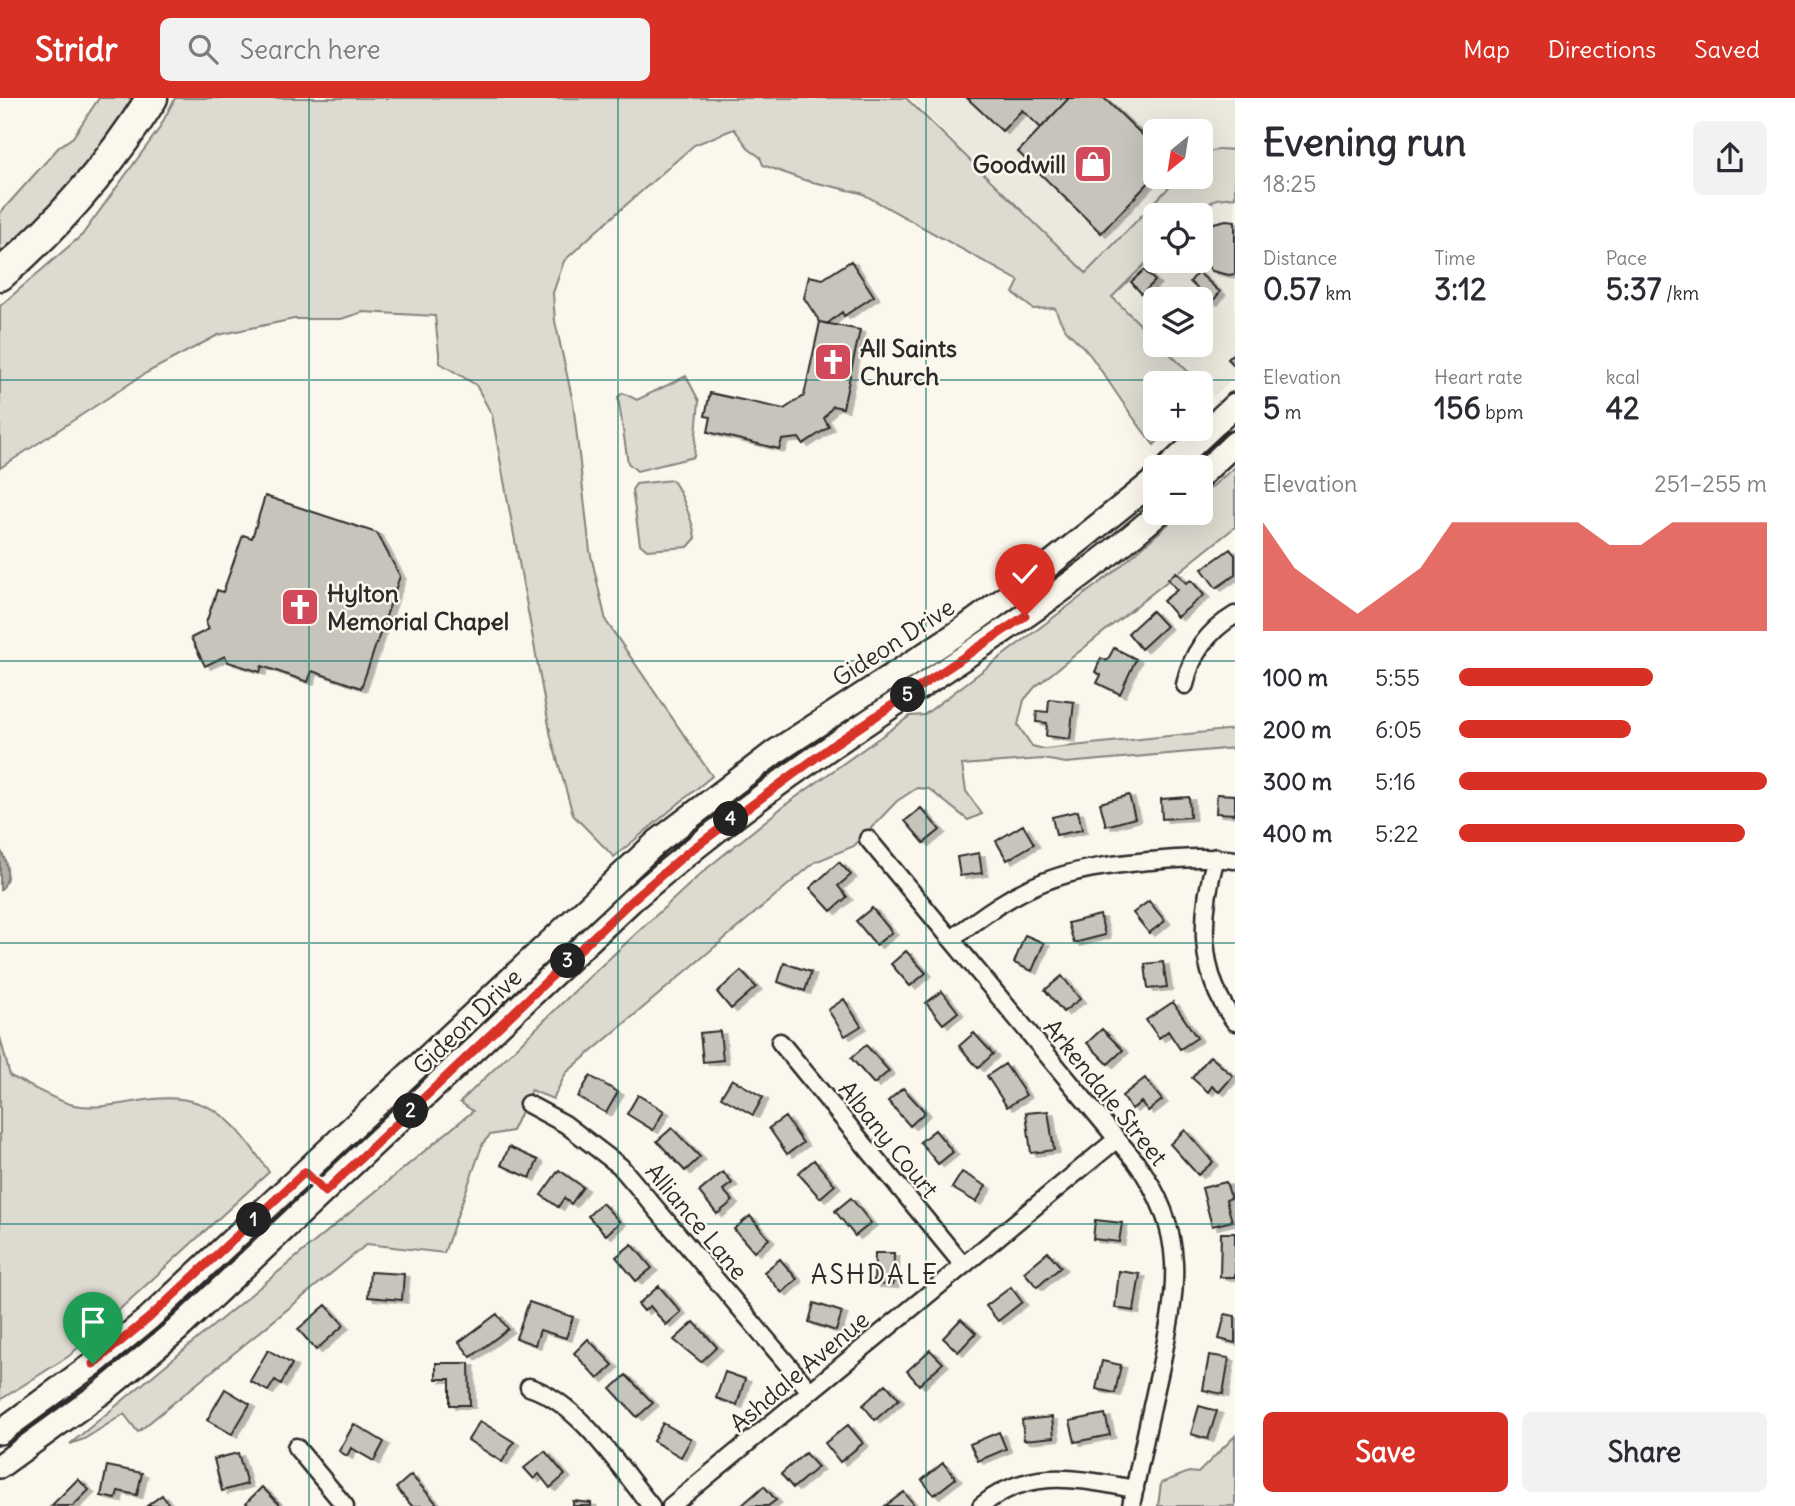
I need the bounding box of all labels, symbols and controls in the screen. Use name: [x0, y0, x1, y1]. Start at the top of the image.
search box: [160, 18, 650, 81]
text: Stridr: [35, 28, 118, 70]
icon: search: [184, 30, 222, 68]
text: Search here: [240, 33, 381, 66]
text: Map: [1463, 34, 1510, 64]
text: Directions: [1548, 34, 1656, 64]
text: Saved: [1694, 34, 1760, 64]
north arrow: [1143, 119, 1213, 189]
map controls: [1143, 119, 1213, 525]
text: Evening run: [1263, 119, 1466, 166]
button: share: [1693, 121, 1767, 195]
shop icon: Goodwill: [1072, 143, 1114, 185]
place label: Goodwill: [973, 149, 1066, 179]
text: 18:25: [1263, 169, 1316, 198]
button: locate: [1143, 203, 1213, 273]
text: Distance: [1263, 246, 1337, 270]
text: Time: [1434, 246, 1475, 270]
text: Pace: [1606, 246, 1647, 270]
text: 0.57: [1263, 270, 1321, 308]
text: 3:12: [1434, 270, 1487, 308]
text: 5:37: [1606, 270, 1661, 308]
text: km: [1321, 281, 1352, 305]
text: /km: [1661, 281, 1699, 305]
button: layers: [1143, 287, 1213, 357]
place label: All Saints Church: [860, 333, 957, 391]
church icon: All Saints Church: [812, 341, 854, 383]
text: Elevation: [1263, 365, 1341, 389]
text: Heart rate: [1434, 365, 1522, 389]
text: kcal: [1606, 365, 1640, 389]
button: +: [1143, 371, 1213, 441]
text: 5: [1263, 389, 1280, 427]
text: 156: [1434, 389, 1481, 427]
text: 42: [1606, 389, 1639, 427]
text: m: [1280, 400, 1301, 424]
text: bpm: [1481, 400, 1523, 424]
button: −: [1143, 455, 1213, 525]
text: Elevation: [1263, 469, 1357, 498]
text: 251–255 m: [1654, 469, 1767, 498]
pin: [995, 544, 1055, 616]
icon: check: [1006, 555, 1044, 593]
place label: Hylton Memorial Chapel: [327, 578, 509, 636]
church icon: Hylton Memorial Chapel: [279, 586, 321, 628]
street label: Gideon Drive: [826, 591, 960, 693]
text: 100 m: [1263, 663, 1328, 692]
text: 5:55: [1375, 663, 1420, 692]
pin: 5: [890, 678, 926, 712]
text: 5: [902, 682, 913, 706]
text: 200 m: [1263, 715, 1332, 744]
text: 6:05: [1375, 715, 1422, 744]
text: 300 m: [1263, 767, 1332, 796]
text: 5:16: [1375, 767, 1416, 796]
pin: 4: [714, 802, 748, 836]
text: 4: [725, 806, 736, 830]
text: 400 m: [1263, 819, 1332, 848]
text: 5:22: [1375, 819, 1419, 848]
pin: 3: [550, 944, 586, 978]
text: 3: [562, 948, 573, 972]
street label: Gideon Drive: [406, 962, 528, 1080]
street label: Arkendale Street: [1038, 1013, 1174, 1171]
street label: Albany Court: [833, 1074, 945, 1204]
pin: 2: [394, 1094, 428, 1128]
text: 2: [405, 1098, 416, 1122]
street label: Alliance Lane: [640, 1157, 754, 1285]
pin: 1: [236, 1202, 272, 1238]
text: 1: [250, 1207, 257, 1231]
district label: ASHDALE: [811, 1258, 939, 1291]
pin: [63, 1292, 123, 1364]
icon: arrive: [74, 1303, 112, 1341]
street label: Ashdale Avenue: [723, 1304, 875, 1438]
button: Save: [1263, 1412, 1508, 1492]
button: Share: [1522, 1412, 1767, 1492]

